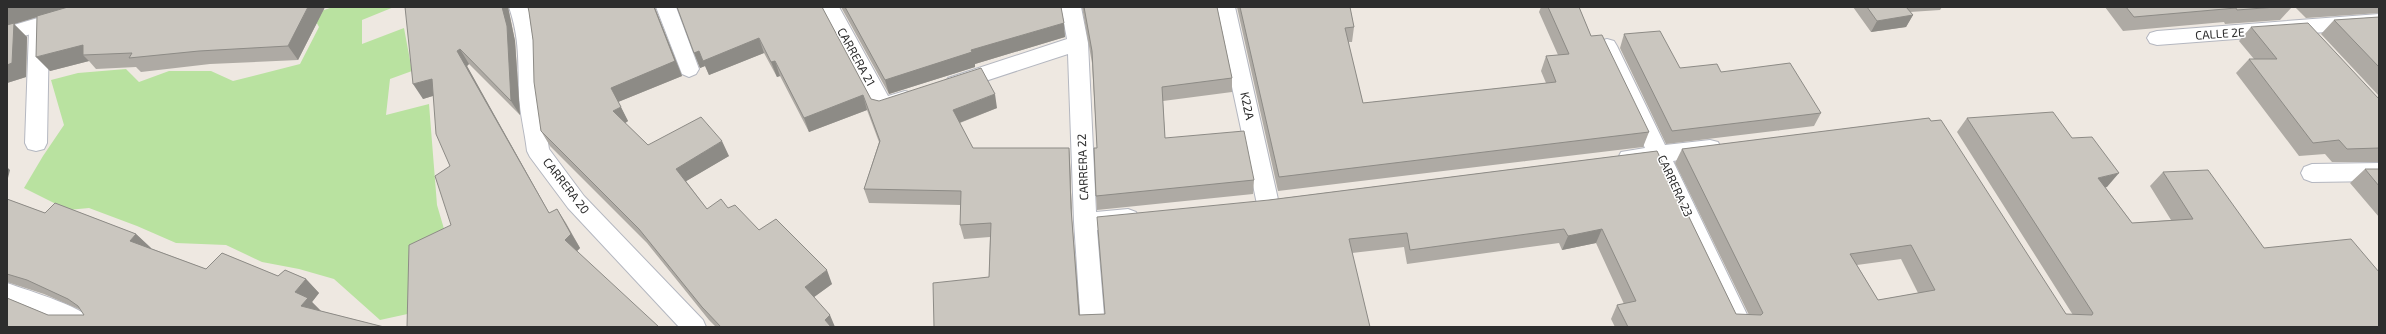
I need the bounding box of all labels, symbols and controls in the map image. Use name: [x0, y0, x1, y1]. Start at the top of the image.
street label: CALLE 2E: [2195, 24, 2245, 42]
street label: CARRERA 21: [835, 25, 879, 88]
street label: K22A: [1238, 91, 1258, 121]
street label: CARRERA 22: [1074, 133, 1090, 201]
street label: CARRERA 23: [1656, 152, 1696, 219]
street label: CARRERA 20: [541, 155, 593, 216]

